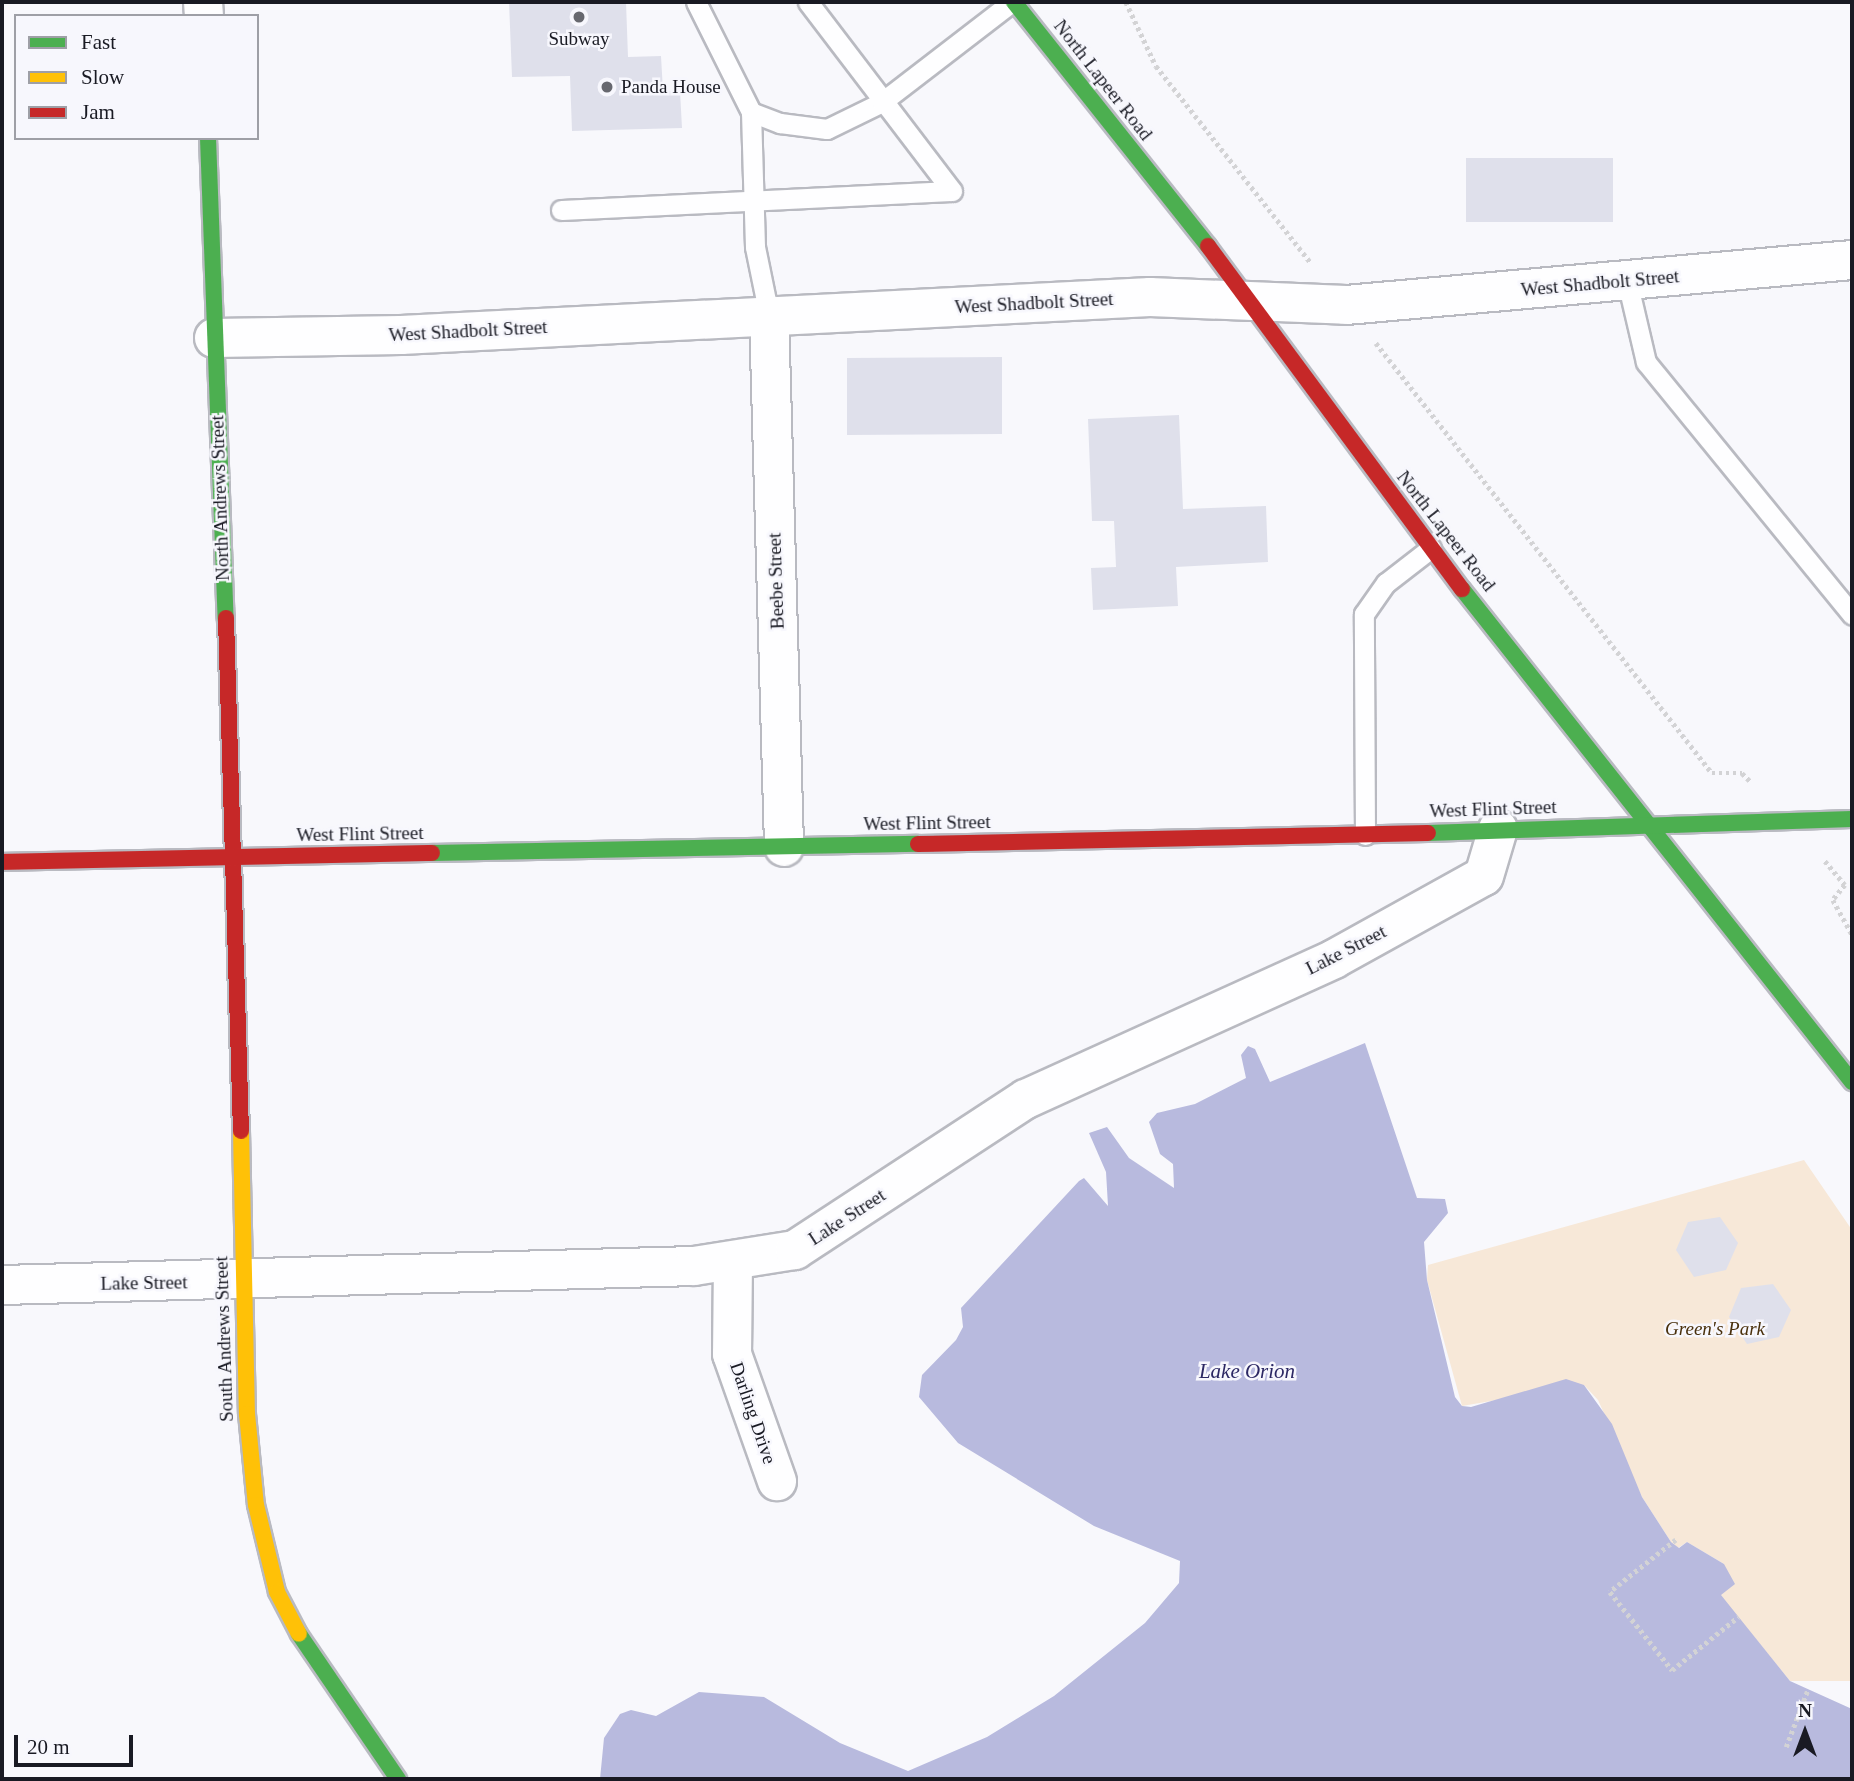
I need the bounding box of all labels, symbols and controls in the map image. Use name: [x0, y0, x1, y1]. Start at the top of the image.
marker: Subway: [571, 9, 587, 25]
legend: [14, 14, 259, 140]
street label: North Lapeer Road: [1049, 15, 1157, 145]
place label: Subway: [548, 28, 610, 50]
text: Fast: [81, 30, 116, 54]
text: Slow: [81, 65, 124, 89]
place label: Panda House: [621, 76, 721, 98]
marker: Panda House: [599, 79, 615, 95]
text: Jam: [81, 100, 115, 124]
street label: West Shadbolt Street: [1520, 265, 1680, 301]
street label: West Shadbolt Street: [954, 287, 1114, 319]
street label: West Shadbolt Street: [388, 315, 548, 347]
street label: North Andrews Street: [206, 414, 234, 582]
street label: North Lapeer Road: [1392, 466, 1500, 596]
street label: Beebe Street: [763, 532, 789, 630]
street label: West Flint Street: [1429, 795, 1557, 823]
street label: West Flint Street: [863, 810, 991, 836]
street label: West Flint Street: [296, 821, 424, 847]
street label: Lake Street: [1302, 920, 1390, 980]
street label: Lake Street: [804, 1184, 890, 1250]
street label: South Andrews Street: [210, 1255, 238, 1423]
street label: Lake Street: [100, 1271, 188, 1295]
park label: Green's Park: [1665, 1318, 1765, 1340]
water label: Lake Orion: [1199, 1358, 1295, 1384]
street label: Darling Drive: [725, 1359, 781, 1467]
north arrow: [1770, 1697, 1840, 1767]
text: N: [1798, 1700, 1812, 1721]
scale bar: [18, 1722, 136, 1766]
text: 20 m: [27, 1735, 70, 1759]

